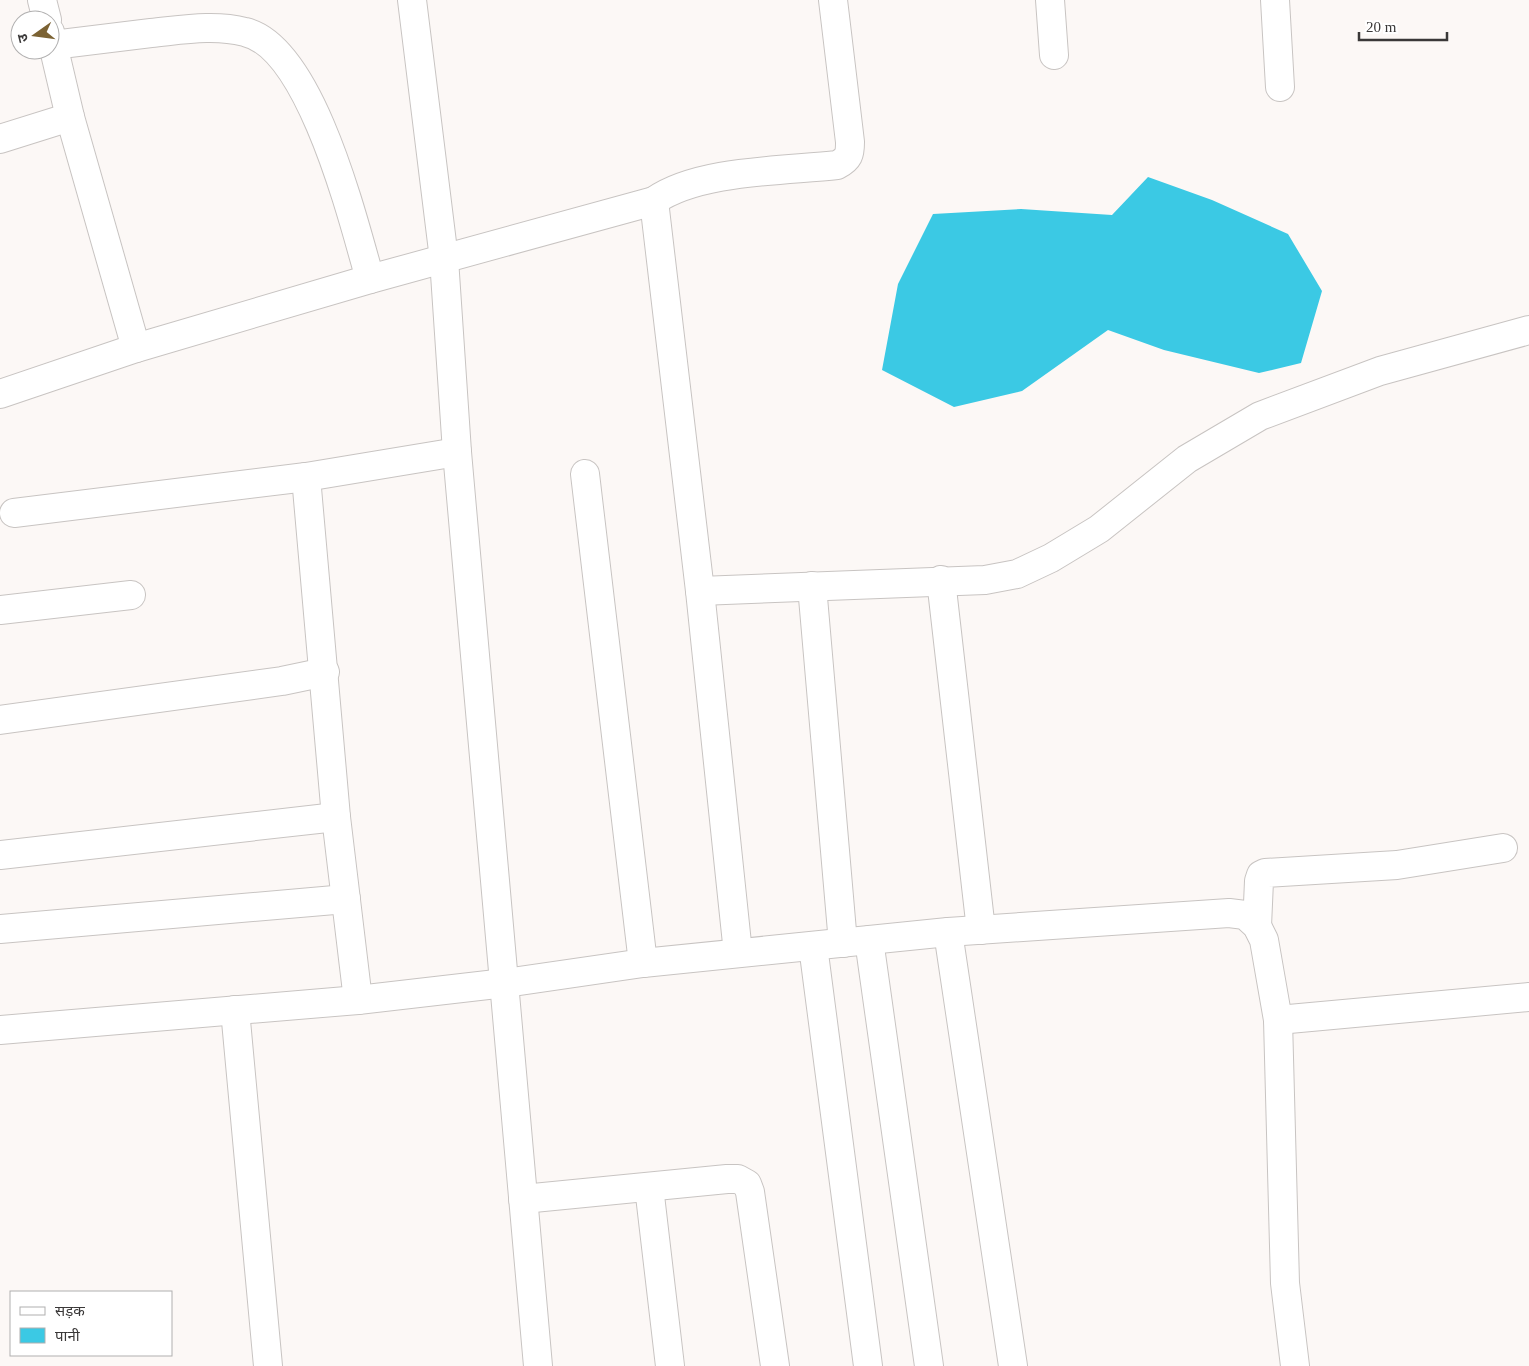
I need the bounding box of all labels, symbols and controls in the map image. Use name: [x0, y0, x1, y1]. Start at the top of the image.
north arrow: [10, 10, 60, 60]
scale bar: [1359, 10, 1446, 42]
text: 20 m: [1366, 19, 1397, 35]
text: उ: [14, 31, 31, 44]
legend: [10, 1291, 172, 1356]
text: सड़क: [55, 1303, 85, 1319]
text: पानी: [55, 1328, 81, 1344]

